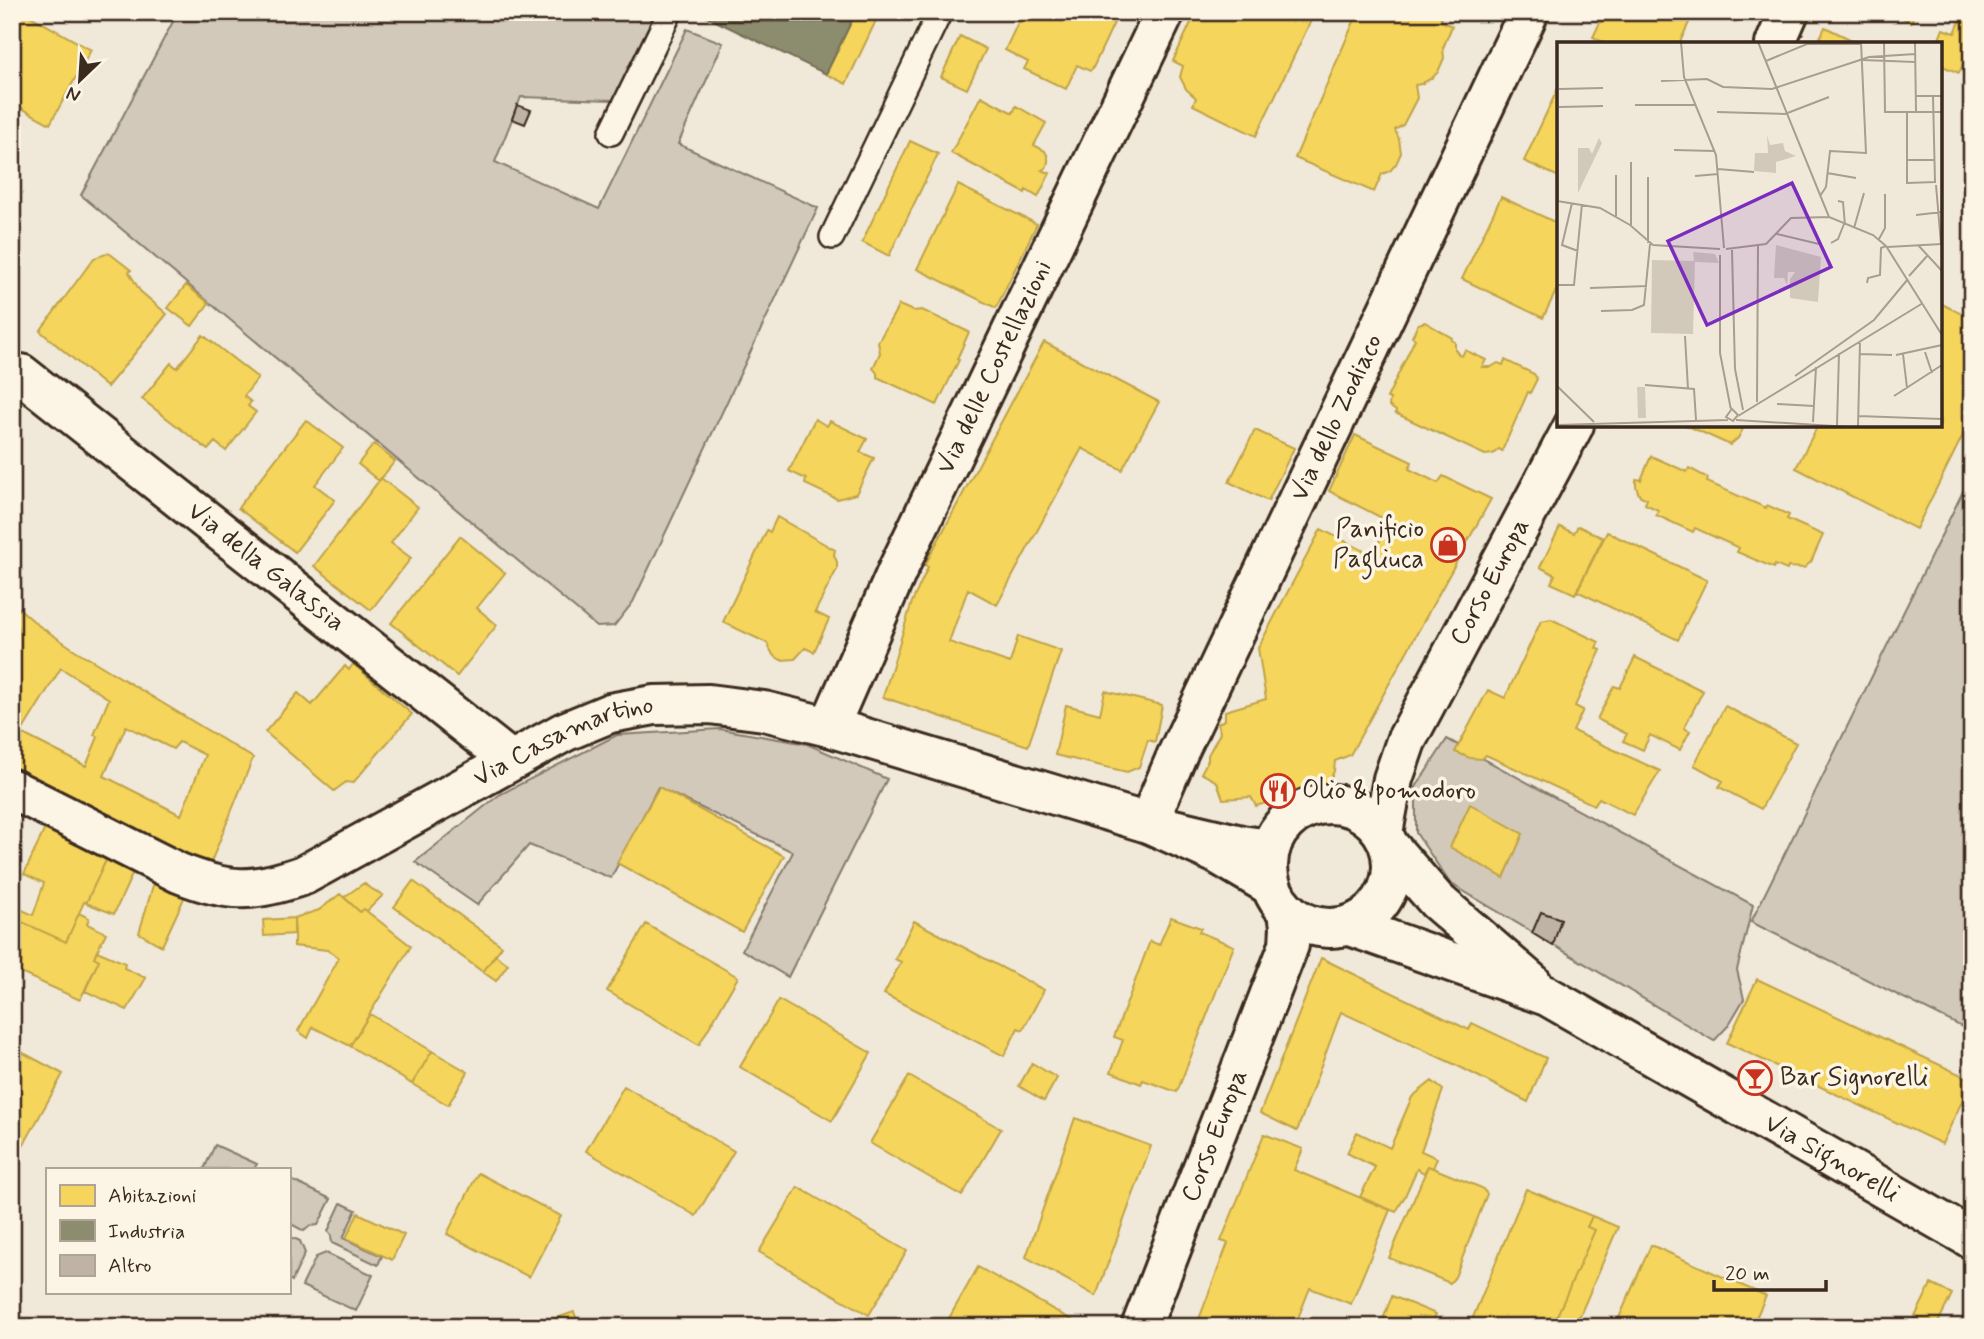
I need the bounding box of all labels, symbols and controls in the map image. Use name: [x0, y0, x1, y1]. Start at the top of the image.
inset map: [1557, 42, 1942, 427]
north arrow: [46, 46, 116, 116]
text: N: [62, 80, 84, 108]
street label: Via delle Costellazioni: [929, 255, 1060, 480]
street label: Via dello Zodiaco: [1283, 329, 1391, 507]
street label: Via della Galassia: [180, 495, 352, 640]
place label: Panificio Pagliuca: [1333, 513, 1424, 580]
street label: Corso Europa: [1443, 513, 1538, 652]
shop icon: Panificio Pagliuca: [1429, 526, 1467, 564]
street label: Via Casamartino: [467, 688, 656, 795]
restaurant icon: Olio & pomodoro: [1259, 772, 1297, 810]
place label: Olio & pomodoro: [1302, 774, 1476, 808]
bar icon: Bar Signorelli: [1736, 1059, 1774, 1097]
place label: Bar Signorelli: [1780, 1061, 1928, 1095]
street label: Corso Europa: [1174, 1065, 1256, 1207]
street label: Via Signorelli: [1758, 1107, 1905, 1211]
legend: [46, 1168, 290, 1294]
text: Abitazioni: [108, 1182, 197, 1210]
text: Industria: [108, 1218, 185, 1246]
scale bar: [1714, 1248, 1826, 1292]
text: Altro: [108, 1252, 152, 1280]
text: 20 m: [1725, 1260, 1770, 1288]

